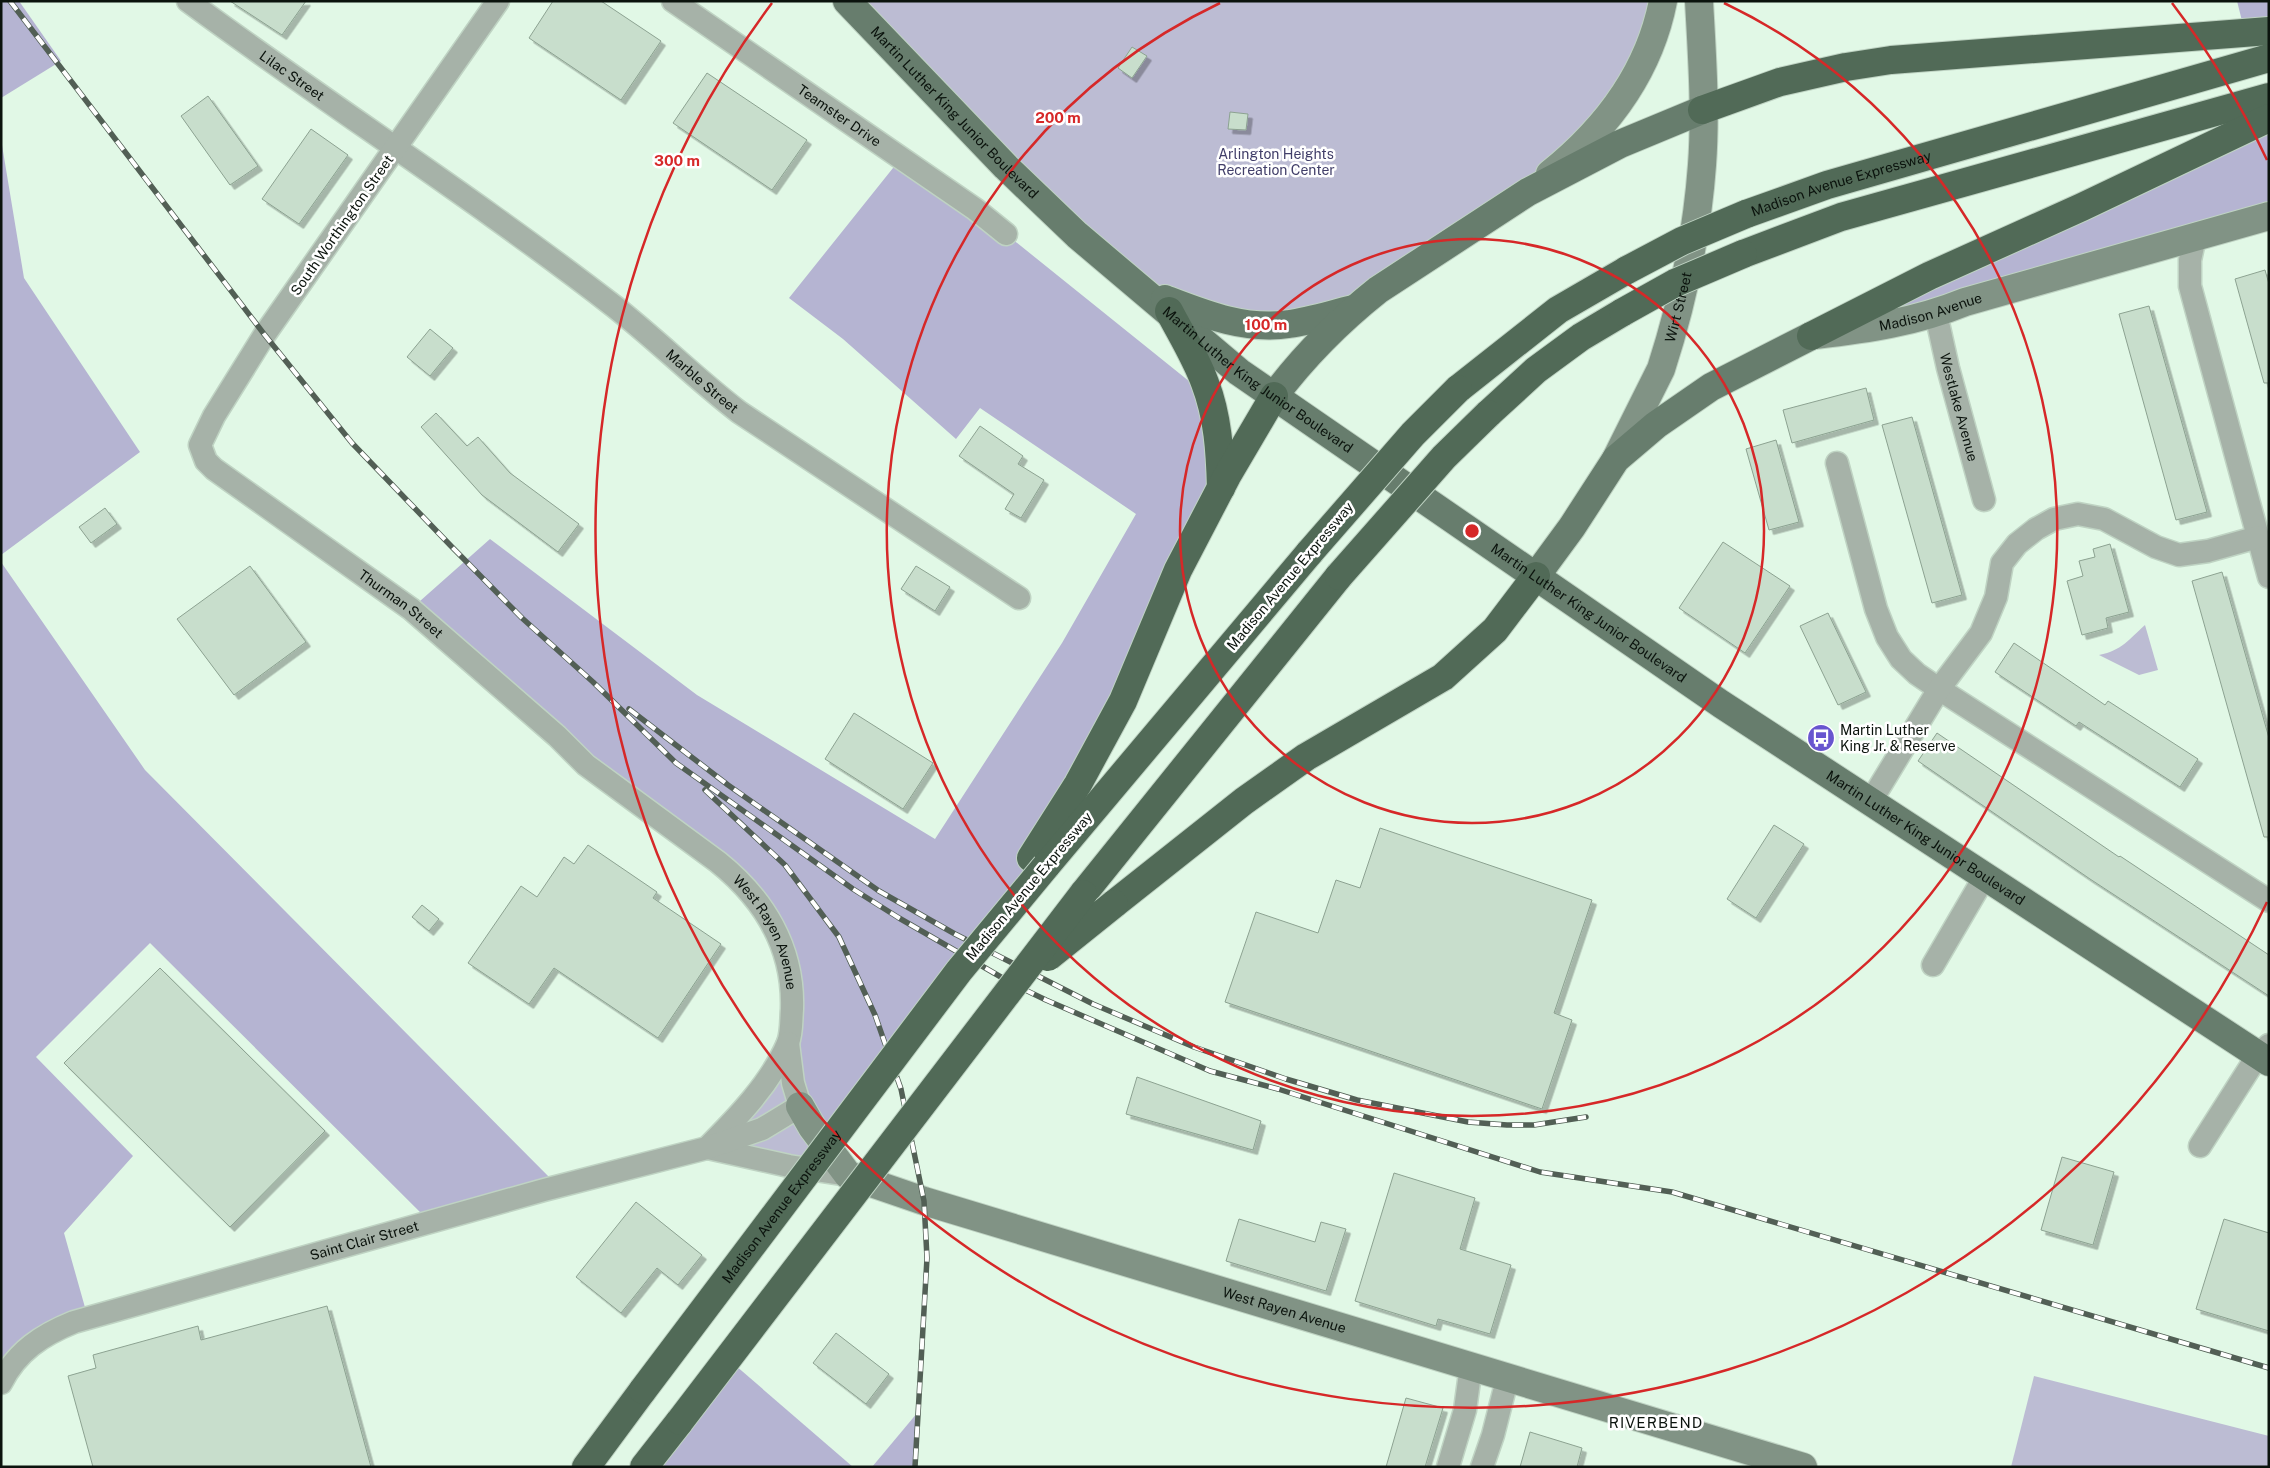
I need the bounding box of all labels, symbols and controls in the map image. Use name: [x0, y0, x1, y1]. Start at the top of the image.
street label: Martin Luther King Junior Boulevard: [868, 23, 1042, 202]
street label: Lilac Street: [257, 47, 327, 104]
street label: Teamster Drive: [795, 81, 884, 150]
text: 200 m: [1035, 109, 1081, 126]
park label: Arlington Heights Recreation Center: [1217, 146, 1335, 178]
street label: Madison Avenue Expressway: [1749, 147, 1933, 220]
street label: South Worthington Street: [287, 152, 397, 298]
text: 300 m: [654, 152, 700, 169]
street label: Wirt Street: [1662, 270, 1695, 344]
street label: Madison Avenue: [1878, 290, 1984, 334]
street label: Martin Luther King Junior Boulevard: [1160, 303, 1356, 456]
text: 100 m: [1245, 316, 1287, 333]
street label: Marble Street: [663, 346, 742, 417]
street label: Westlake Avenue: [1937, 351, 1981, 463]
street label: Madison Avenue Expressway: [1224, 499, 1357, 653]
centre of rings: [1463, 522, 1481, 540]
street label: Martin Luther King Junior Boulevard: [1488, 540, 1689, 686]
street label: Thurman Street: [355, 566, 446, 641]
place label: Martin Luther King Jr. & Reserve: [1840, 722, 1956, 754]
bus stop icon: Martin Luther King Jr. & Reserve: [1806, 723, 1836, 753]
street label: Martin Luther King Junior Boulevard: [1823, 767, 2028, 908]
street label: Madison Avenue Expressway: [963, 809, 1096, 963]
street label: West Rayen Avenue: [730, 872, 800, 990]
street label: Madison Avenue Expressway: [719, 1126, 845, 1286]
street label: Saint Clair Street: [308, 1218, 421, 1263]
street label: West Rayen Avenue: [1221, 1284, 1348, 1336]
district label: RIVERBEND: [1609, 1414, 1703, 1431]

